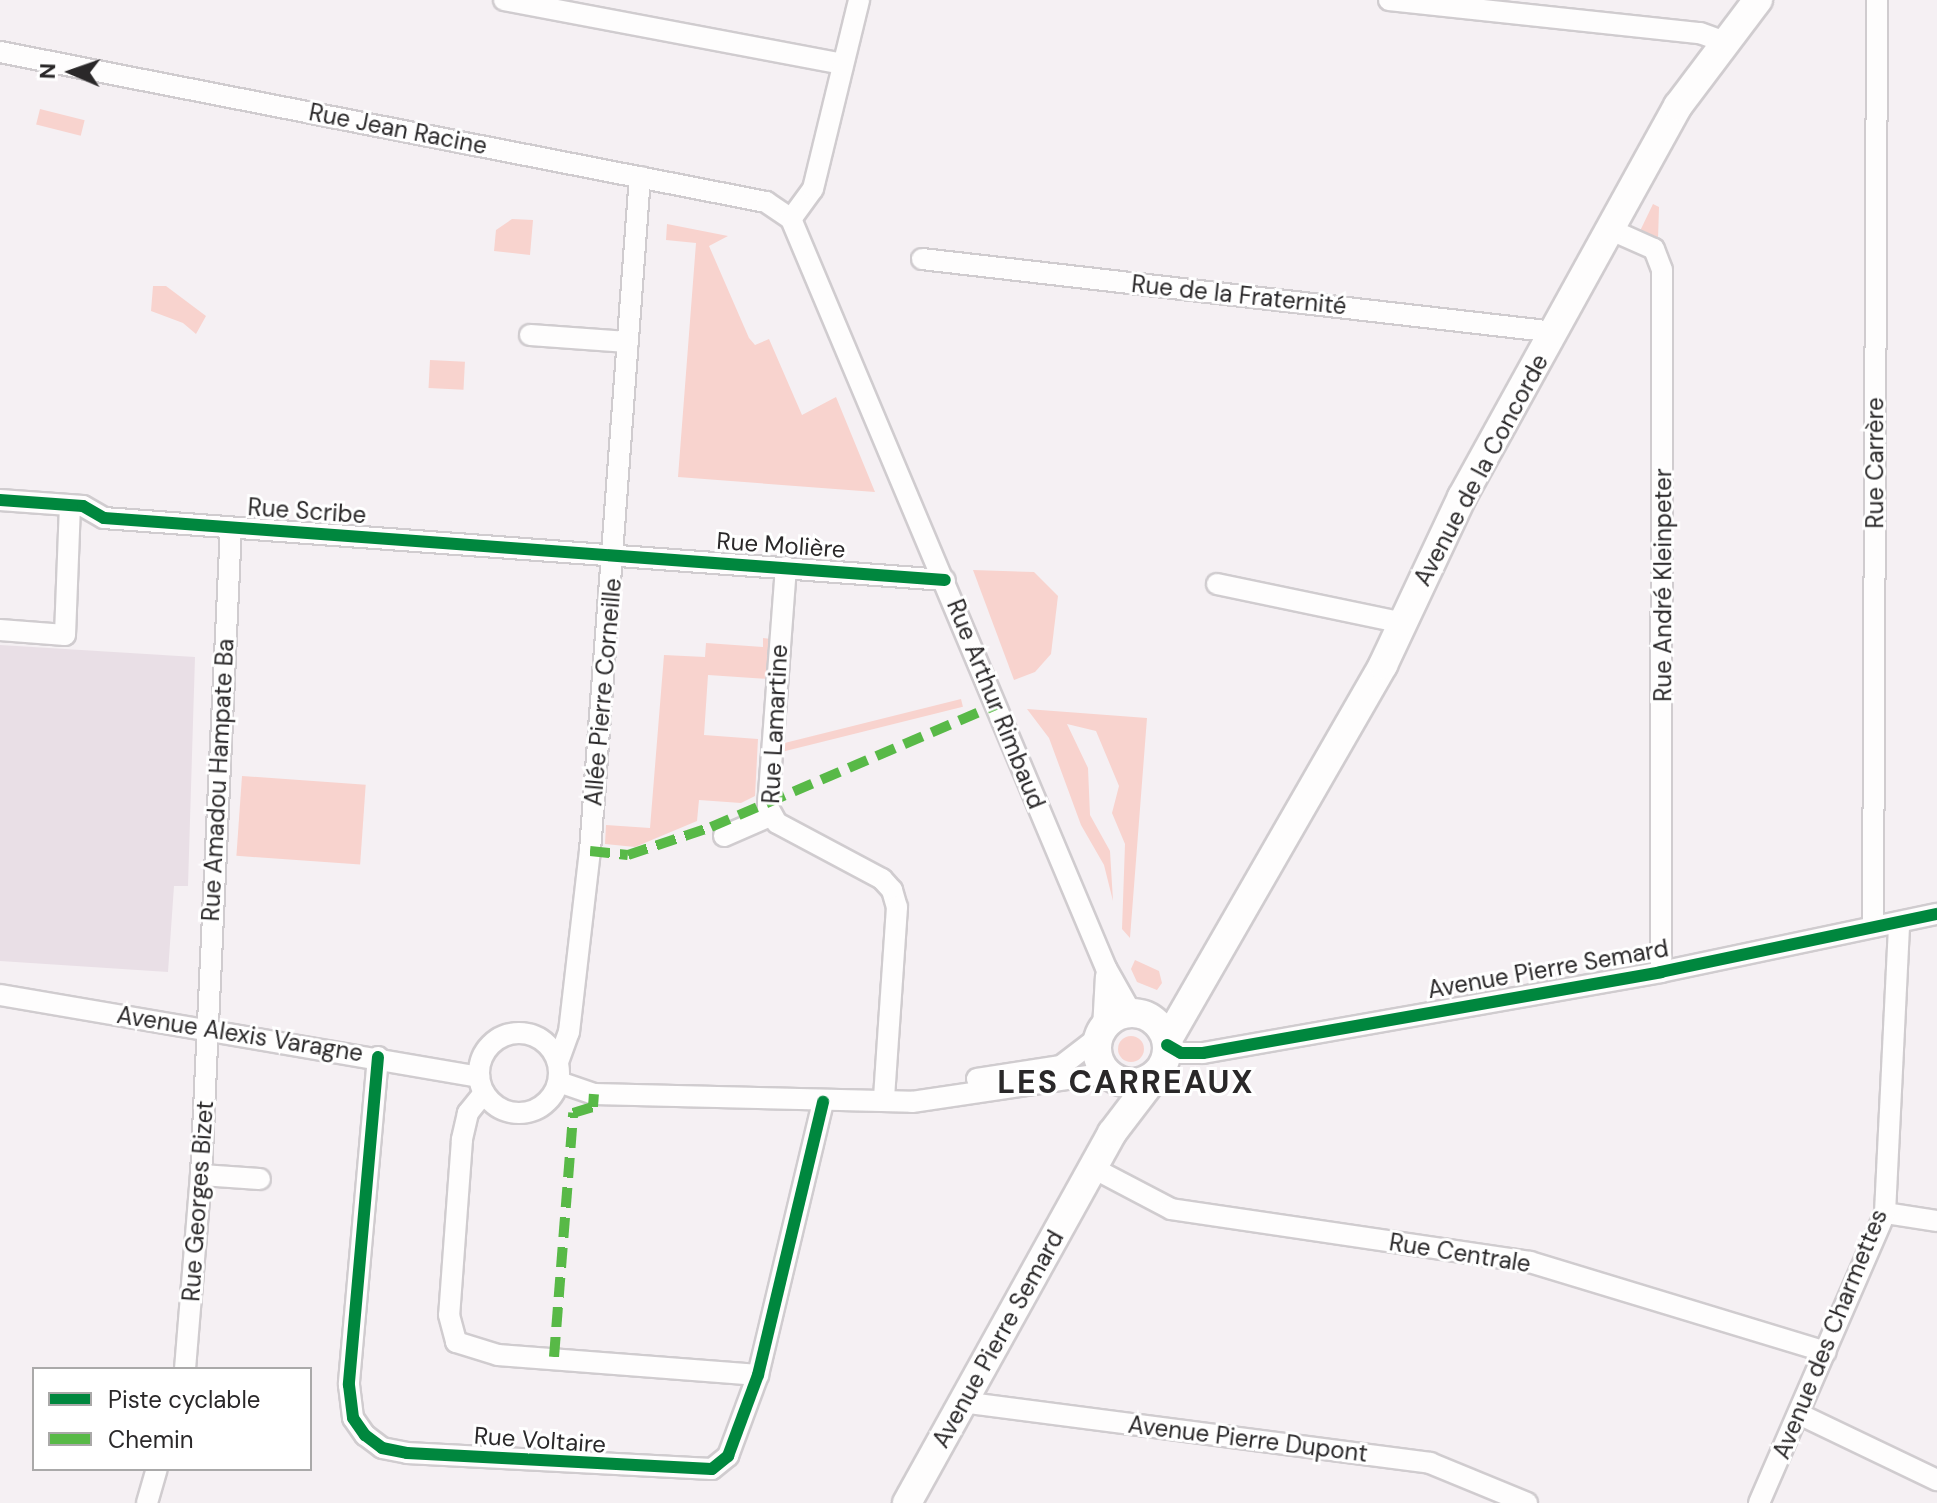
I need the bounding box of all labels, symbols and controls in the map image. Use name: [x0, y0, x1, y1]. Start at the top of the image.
north arrow: [32, 32, 112, 112]
text: N: [33, 63, 62, 80]
street label: Rue Jean Racine: [307, 98, 489, 160]
street label: Rue de la Fraternité: [1130, 269, 1348, 321]
street label: Avenue de la Concorde: [1408, 349, 1554, 591]
street label: Rue Carrère: [1861, 397, 1889, 529]
street label: Rue André Kleinpeter: [1649, 468, 1677, 702]
street label: Rue Scribe: [247, 492, 367, 530]
street label: Rue Molière: [716, 526, 846, 564]
street label: Allée Pierre Corneille: [579, 577, 627, 807]
street label: Rue Arthur Rimbaud: [941, 595, 1051, 813]
street label: Rue Amadou Hampate Ba: [196, 638, 240, 922]
street label: Rue Lamartine: [756, 644, 794, 804]
street label: Avenue Pierre Semard: [1425, 934, 1671, 1004]
street label: Avenue Alexis Varagne: [115, 1000, 365, 1068]
district label: LES CARREAUX: [997, 1063, 1255, 1101]
street label: Rue Georges Bizet: [177, 1099, 219, 1303]
street label: Avenue des Charmettes: [1767, 1205, 1893, 1463]
street label: Avenue Pierre Semard: [926, 1225, 1070, 1453]
street label: Rue Centrale: [1387, 1228, 1533, 1278]
legend: [32, 1367, 312, 1471]
text: Piste cyclable: [108, 1384, 260, 1415]
street label: Avenue Pierre Dupont: [1127, 1410, 1369, 1468]
street label: Rue Voltaire: [473, 1421, 607, 1459]
text: Chemin: [108, 1424, 194, 1455]

